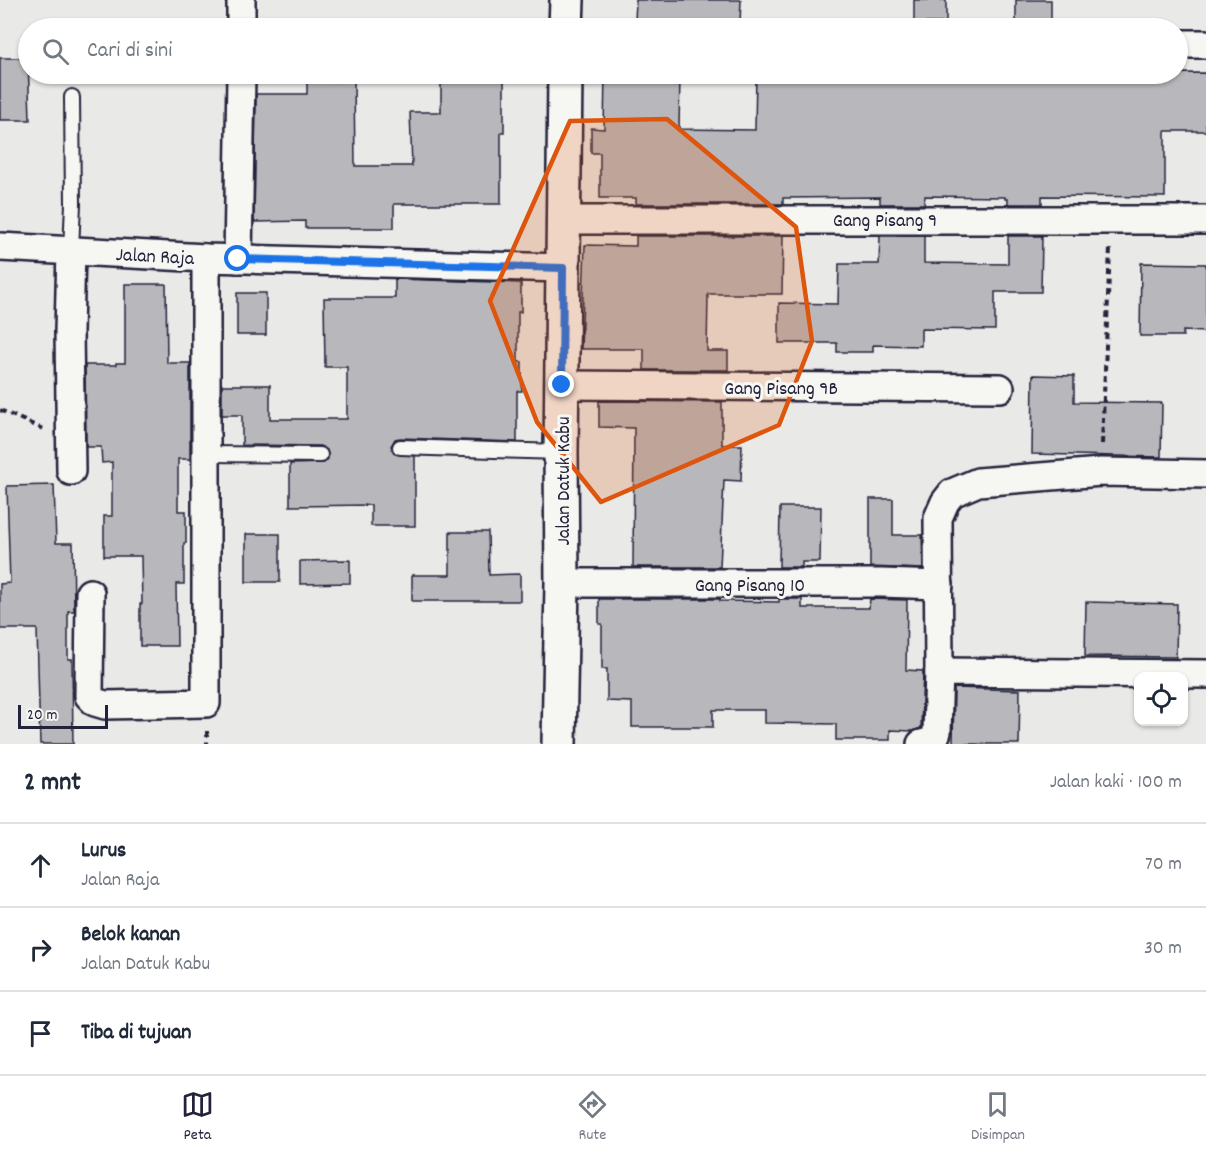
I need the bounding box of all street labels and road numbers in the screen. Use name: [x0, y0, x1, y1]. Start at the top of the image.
street label: Gang Pisang 9: [833, 208, 937, 236]
street label: Jalan Raja: [115, 242, 195, 274]
street label: Gang Pisang 9B: [724, 376, 838, 404]
street label: Jalan Datuk Kabu: [551, 417, 579, 546]
street label: Gang Pisang 10: [695, 573, 805, 601]

